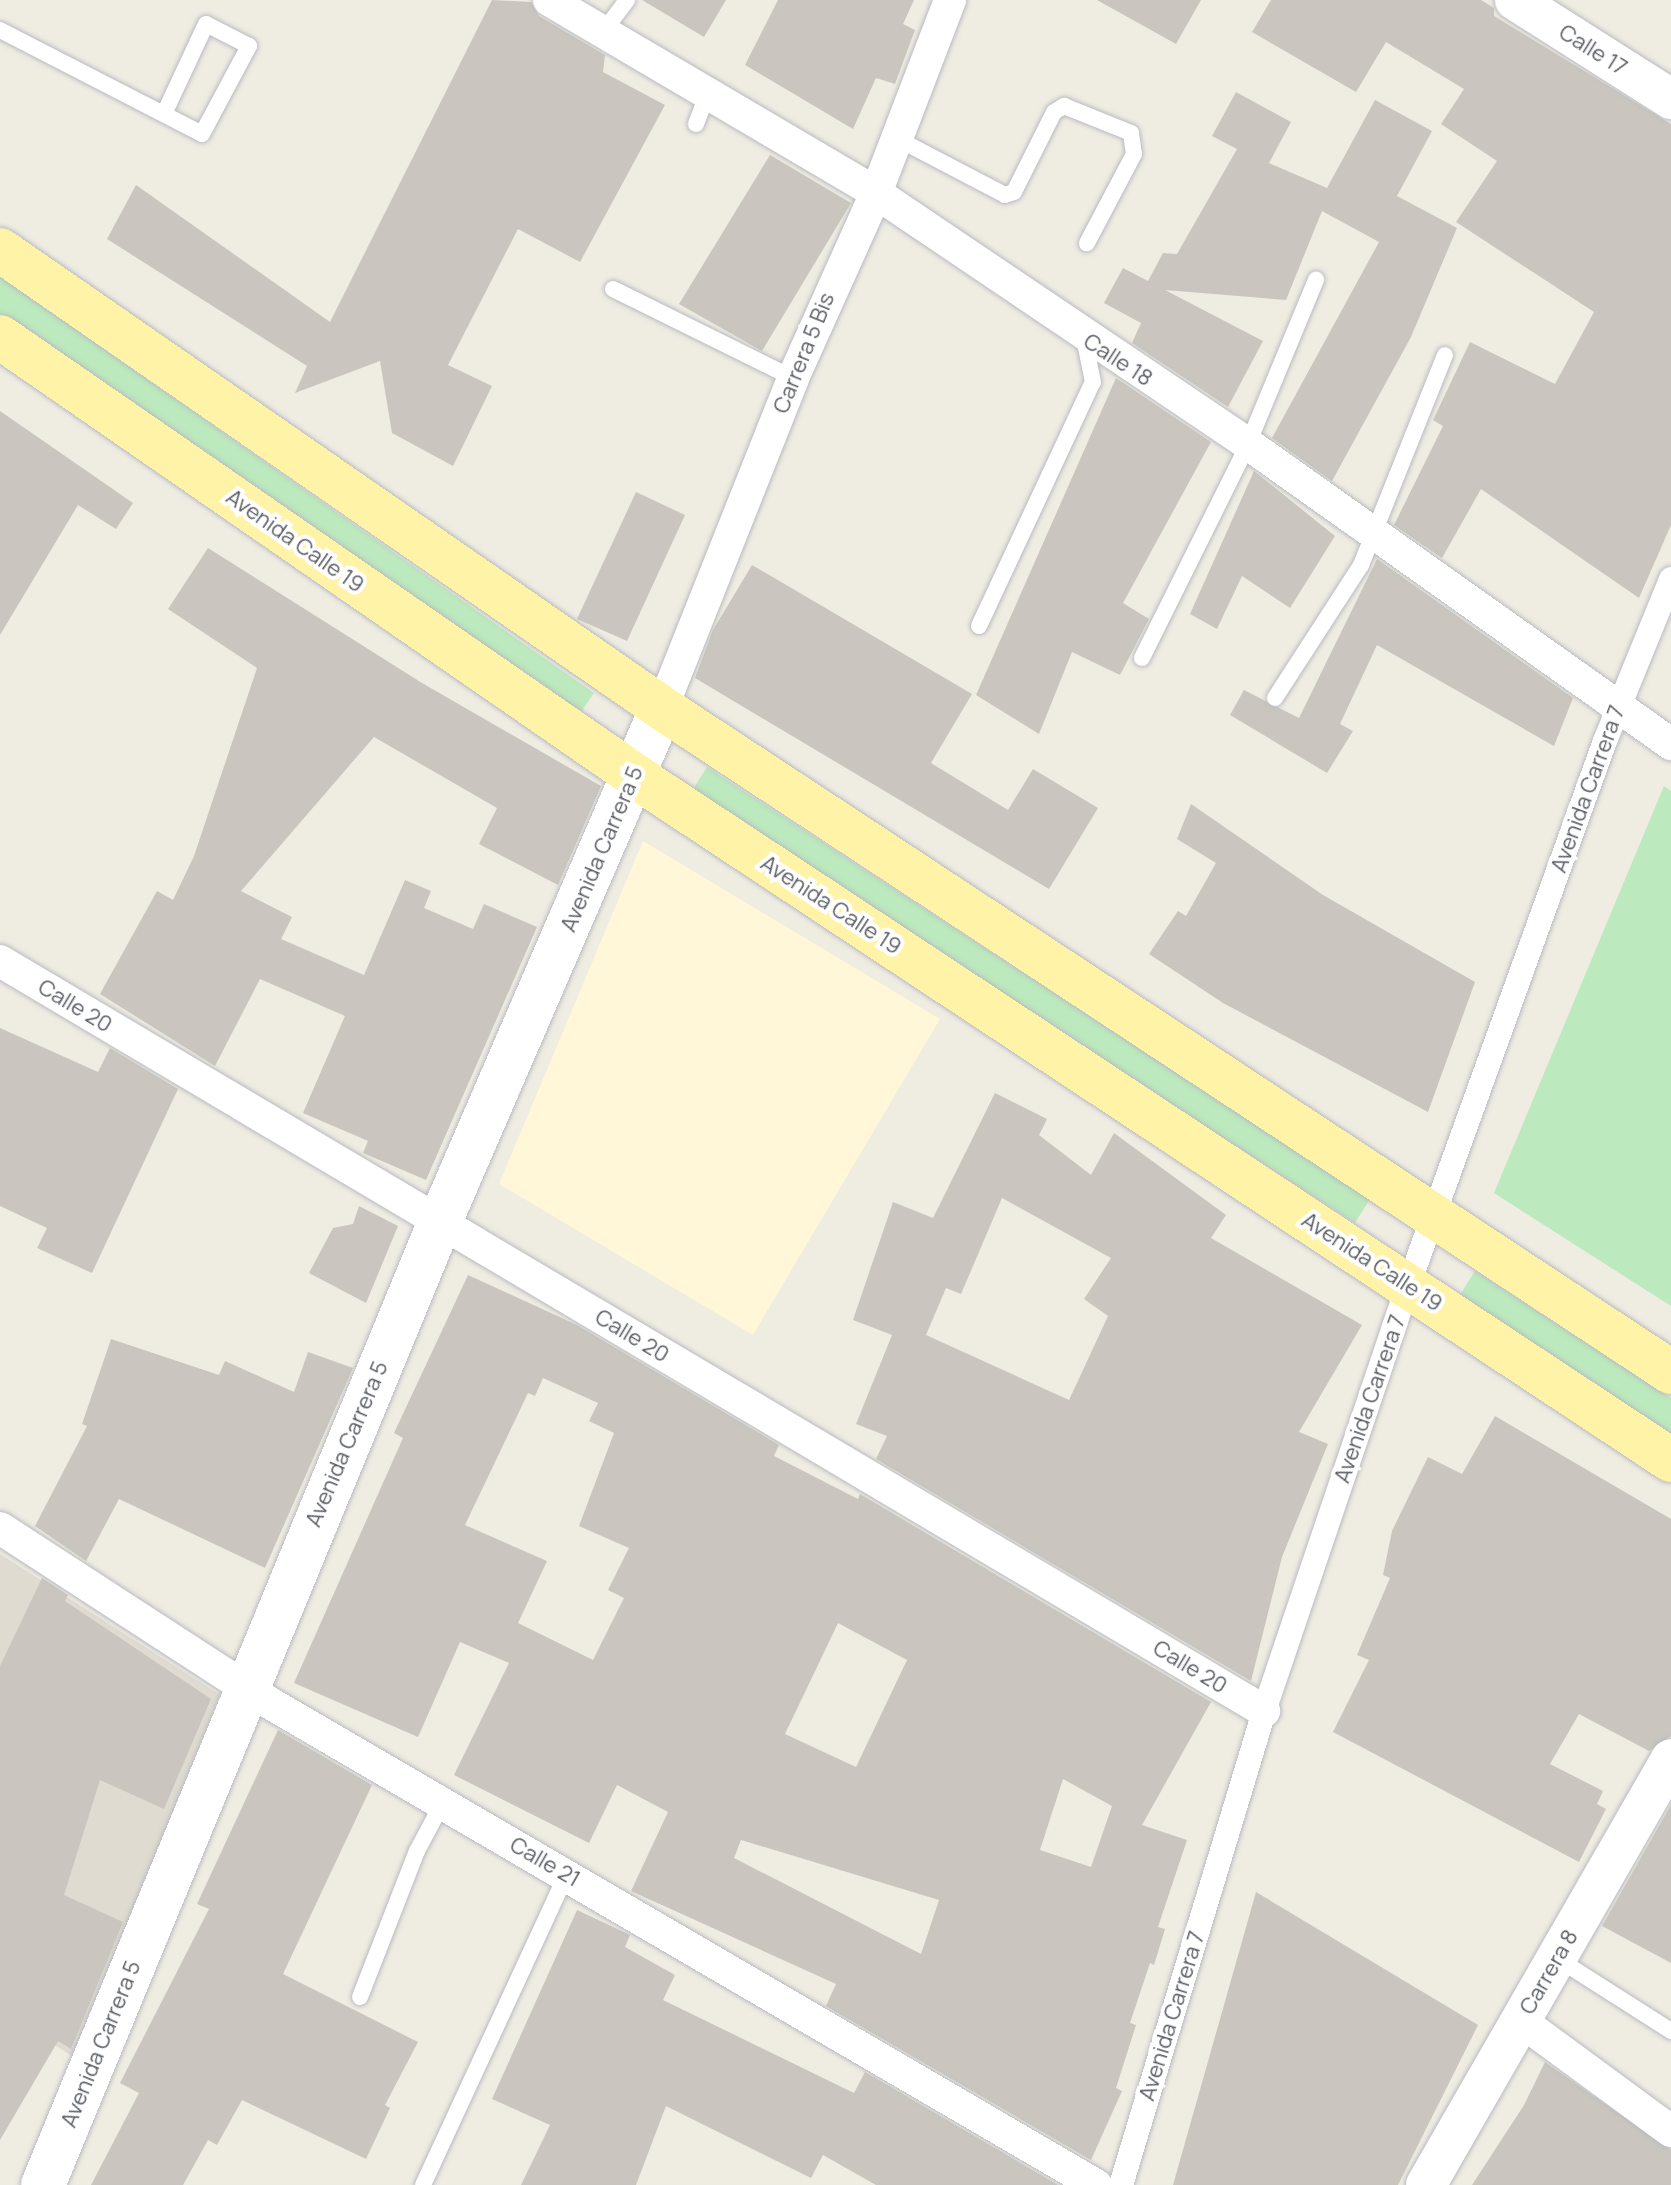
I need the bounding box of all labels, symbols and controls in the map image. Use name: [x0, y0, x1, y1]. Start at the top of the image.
street label: Calle 17: [1554, 19, 1632, 81]
street label: Carrera 5 Bis: [768, 289, 840, 417]
street label: Calle 18: [1079, 328, 1157, 392]
street label: Avenida Calle 19: [221, 484, 369, 598]
street label: Avenida Carrera 7: [1546, 702, 1630, 876]
street label: Avenida Carrera 5: [555, 762, 649, 936]
street label: Avenida Calle 19: [756, 850, 906, 960]
street label: Calle 20: [33, 974, 117, 1038]
street label: Avenida Calle 19: [1297, 1207, 1447, 1317]
street label: Calle 20: [590, 1304, 674, 1368]
street label: Avenida Carrera 7: [1329, 1312, 1411, 1486]
street label: Avenida Carrera 5: [300, 1357, 394, 1531]
street label: Calle 20: [1148, 1635, 1232, 1699]
street label: Calle 21: [505, 1831, 585, 1893]
street label: Carrera 8: [1514, 1925, 1584, 2019]
street label: Avenida Carrera 7: [1134, 1928, 1210, 2104]
street label: Avenida Carrera 5: [56, 1957, 146, 2131]

